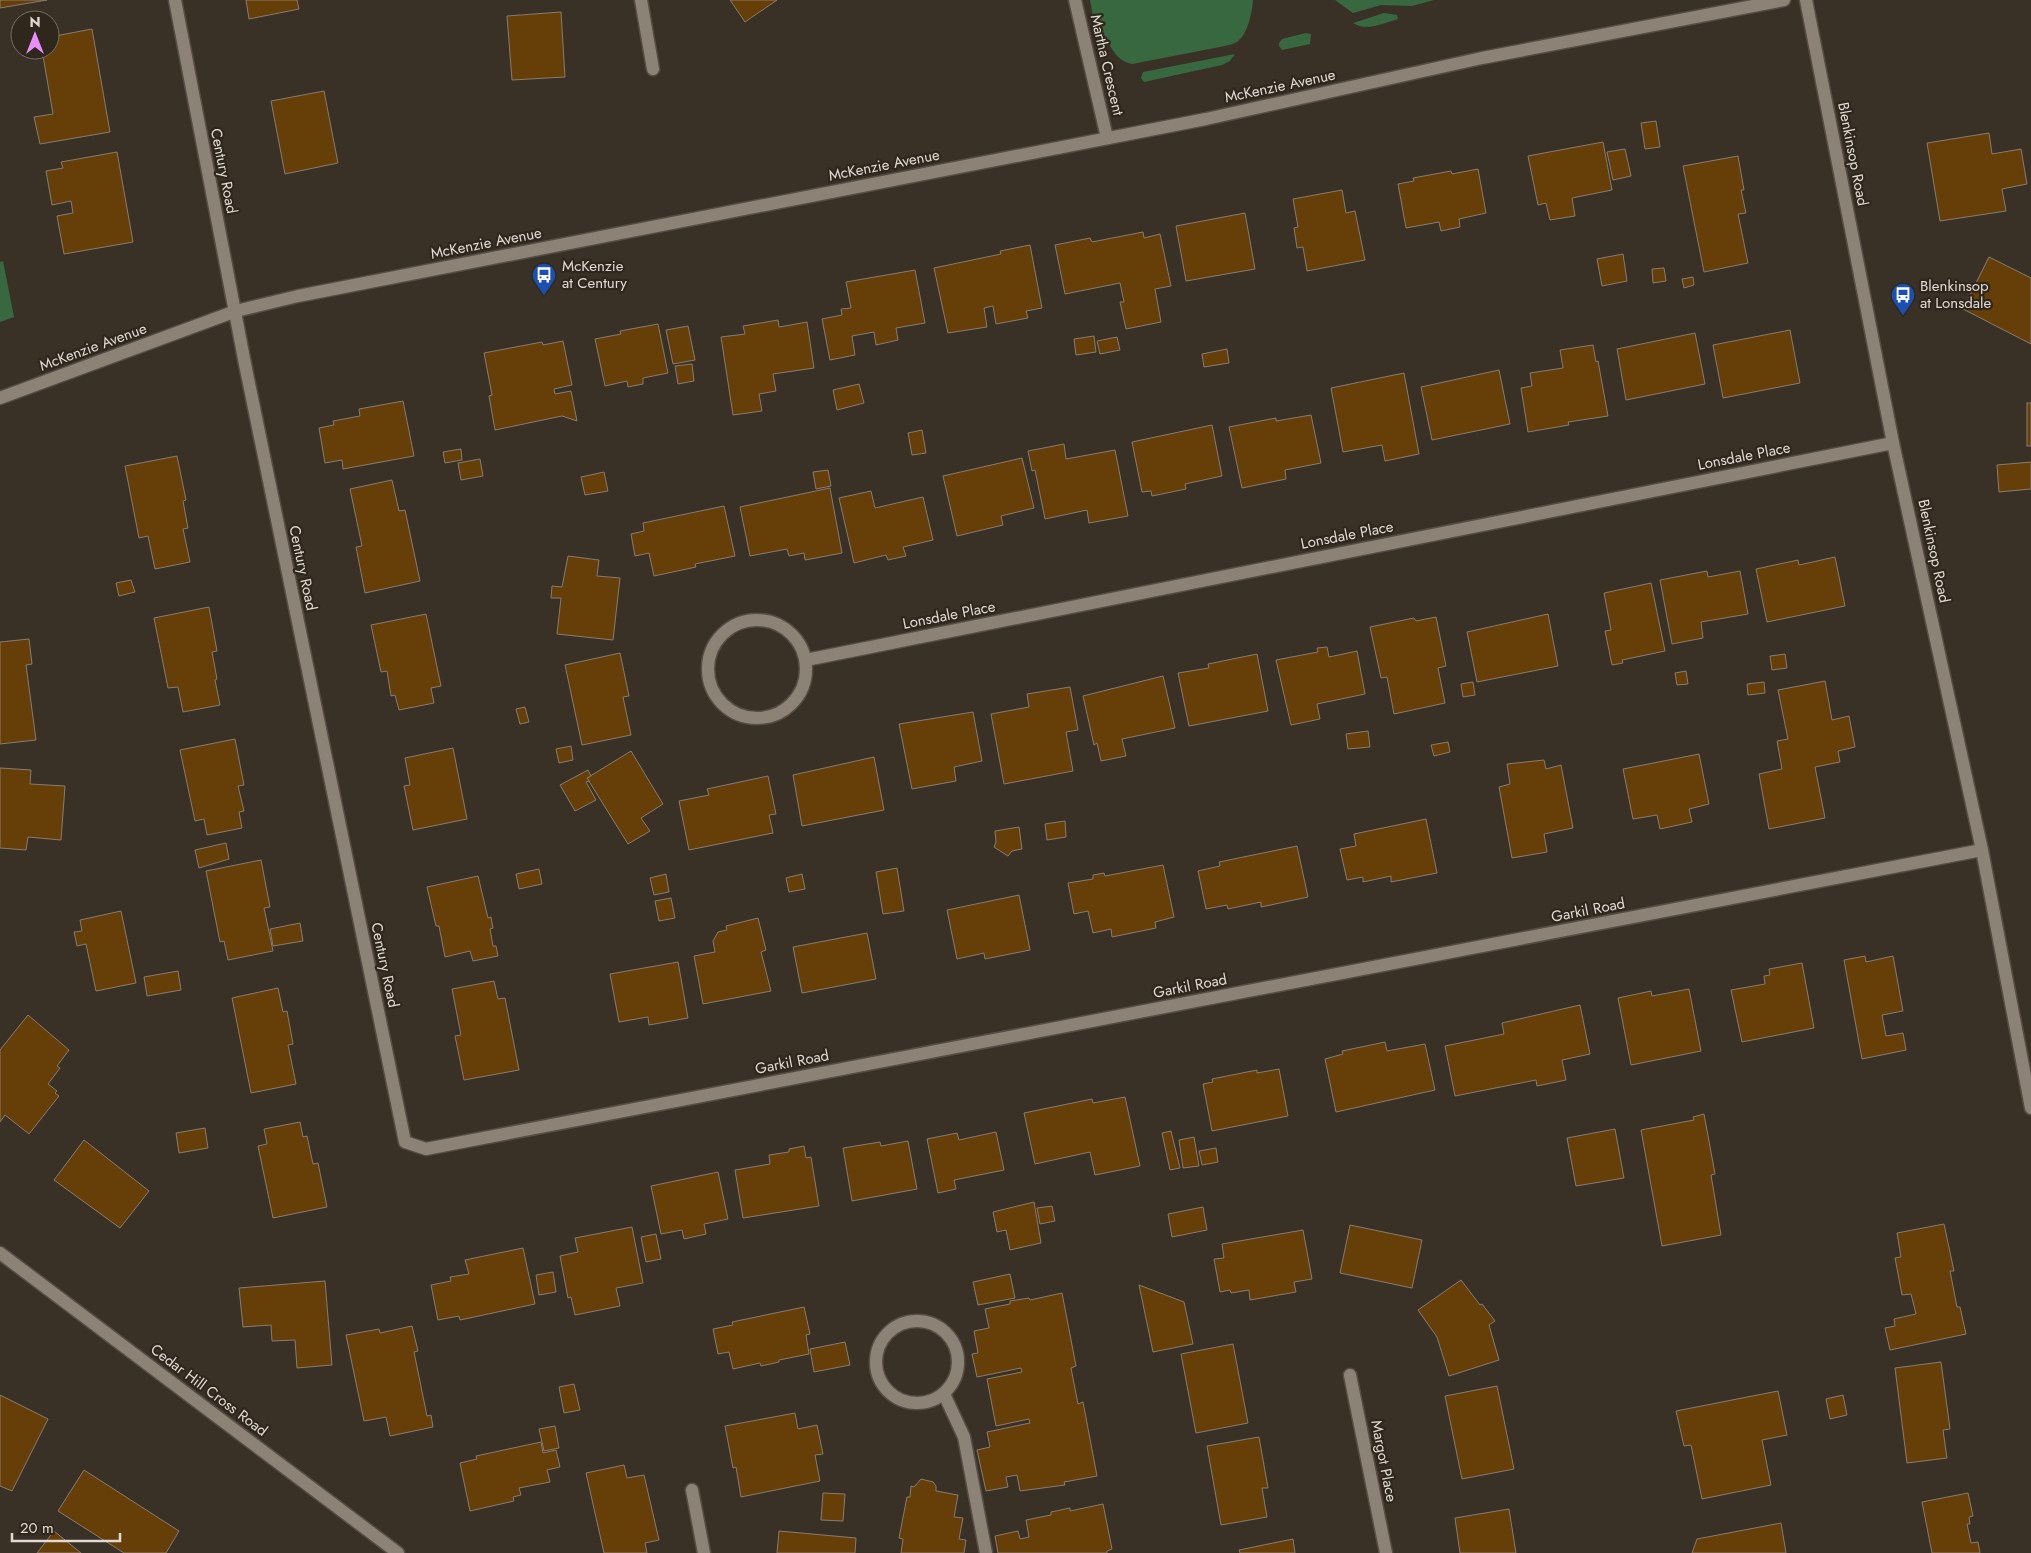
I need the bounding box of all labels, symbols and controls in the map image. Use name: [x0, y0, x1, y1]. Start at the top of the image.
north arrow: [10, 10, 60, 60]
text: N: [29, 12, 41, 32]
street label: Martha Crescent: [1085, 12, 1129, 118]
street label: McKenzie Avenue: [1223, 63, 1338, 108]
street label: Blenkinsop Road: [1832, 100, 1874, 208]
street label: Century Road: [205, 126, 243, 216]
street label: McKenzie Avenue: [827, 143, 942, 187]
street label: McKenzie Avenue: [429, 221, 544, 265]
place label: McKenzie at Century: [562, 255, 627, 294]
bus stop icon: McKenzie at Century: [531, 262, 557, 296]
place label: Blenkinsop at Lonsdale: [1920, 275, 1991, 314]
bus stop icon: Blenkinsop at Lonsdale: [1890, 282, 1916, 316]
street label: McKenzie Avenue: [36, 317, 150, 377]
street label: Lonsdale Place: [1696, 436, 1793, 476]
street label: Blenkinsop Road: [1912, 497, 1956, 605]
street label: Lonsdale Place: [1299, 515, 1396, 555]
street label: Century Road: [283, 523, 323, 613]
street label: Lonsdale Place: [901, 595, 998, 635]
street label: Garkil Road: [1549, 892, 1627, 928]
street label: Century Road: [365, 920, 405, 1010]
street label: Garkil Road: [1151, 968, 1229, 1004]
street label: Garkil Road: [753, 1044, 831, 1080]
street label: Cedar Hill Cross Road: [146, 1339, 272, 1441]
street label: Margot Place: [1365, 1418, 1403, 1504]
scale bar: [12, 1510, 120, 1542]
text: 20 m: [20, 1517, 54, 1539]

